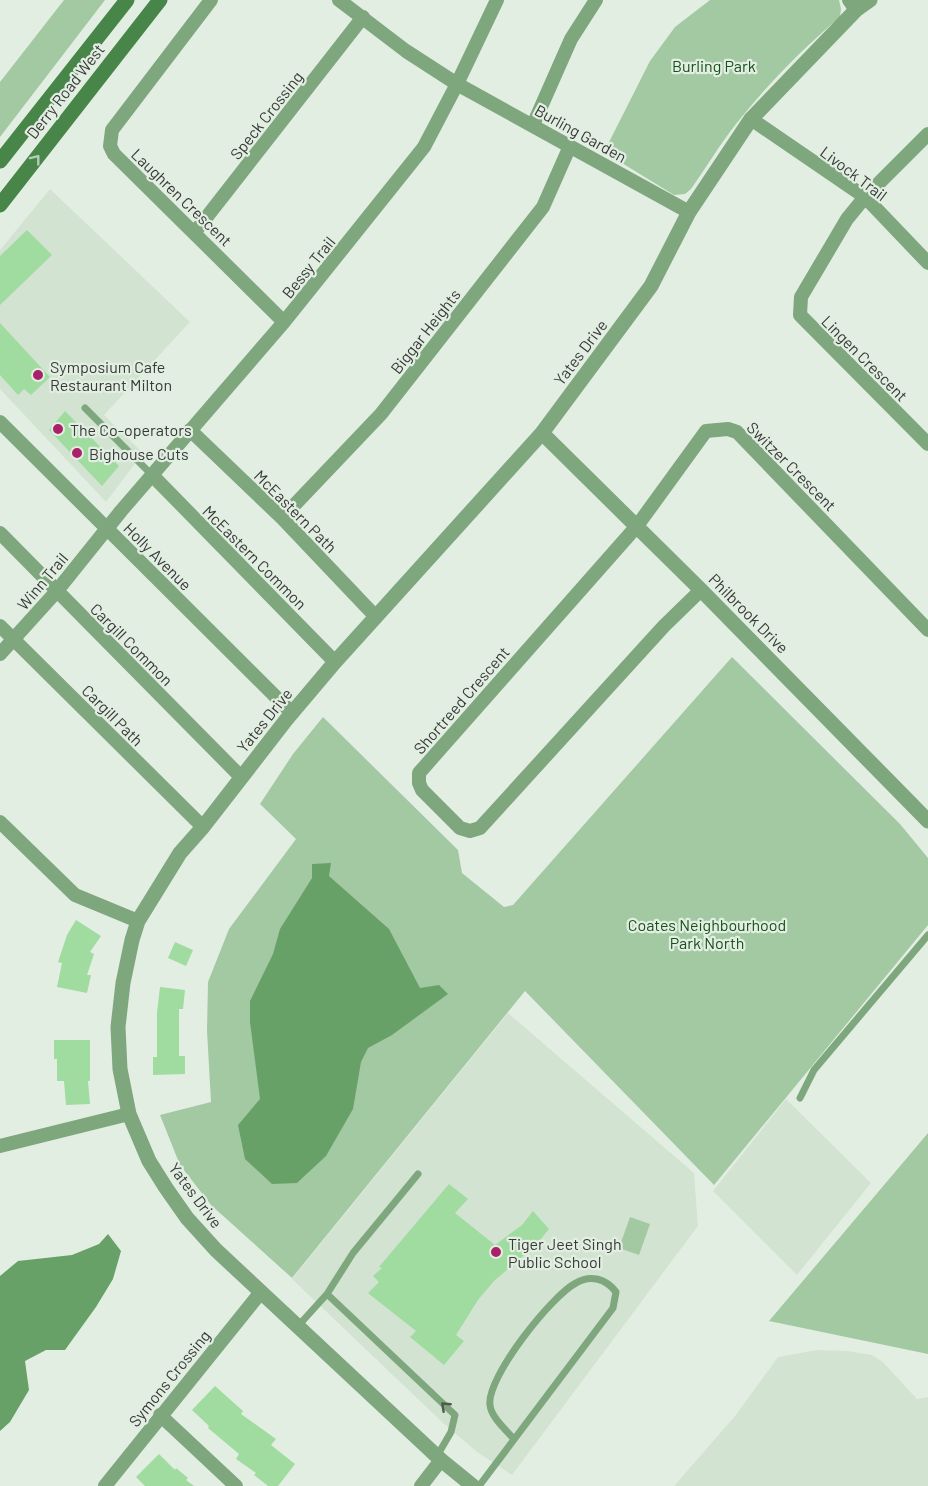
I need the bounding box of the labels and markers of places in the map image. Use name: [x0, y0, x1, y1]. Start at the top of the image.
place label: Symposium Cafe Restaurant Milton: [50, 357, 172, 394]
marker: Symposium Cafe Restaurant Milton: [31, 368, 45, 382]
place label: The Co-operators: [70, 420, 192, 439]
marker: The Co-operators: [51, 422, 65, 436]
place label: Bighouse Cuts: [89, 444, 189, 463]
marker: Bighouse Cuts: [70, 446, 84, 460]
place label: Tiger Jeet Singh Public School: [508, 1234, 622, 1271]
marker: Tiger Jeet Singh Public School: [489, 1245, 503, 1259]

